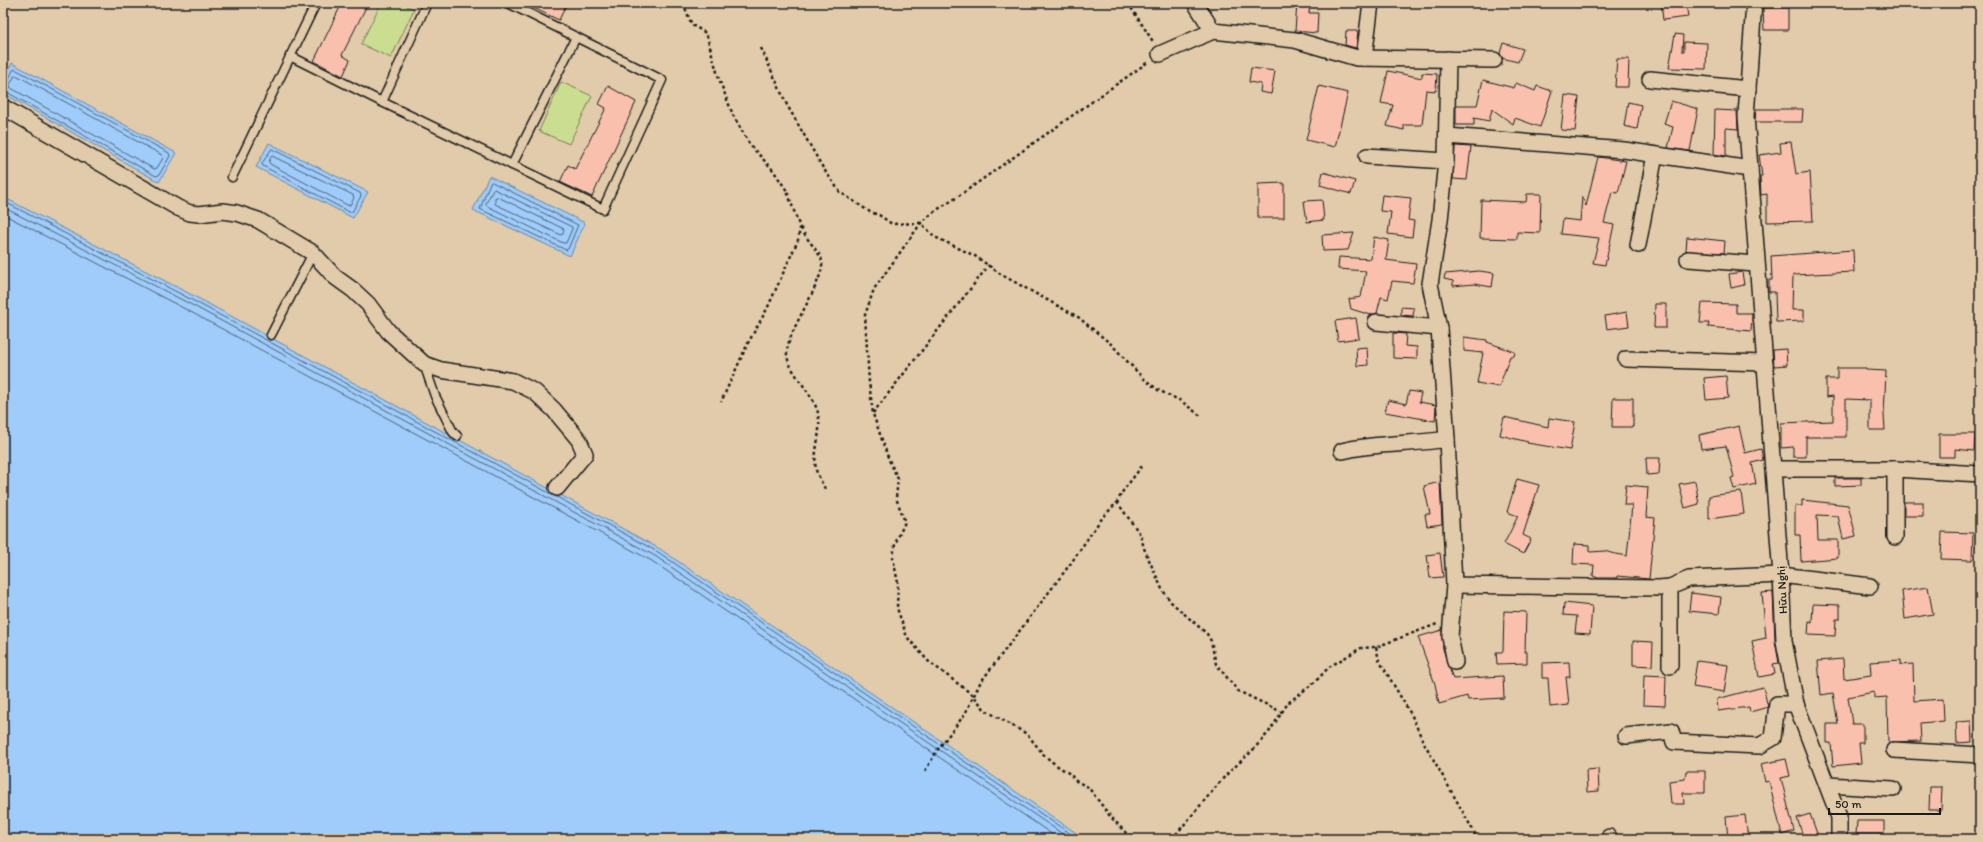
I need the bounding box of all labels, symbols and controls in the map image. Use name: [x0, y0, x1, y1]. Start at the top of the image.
street label: Hữu Nghị: [1774, 566, 1790, 614]
scale bar: [1829, 790, 1940, 816]
text: 50 m: [1835, 797, 1861, 811]

